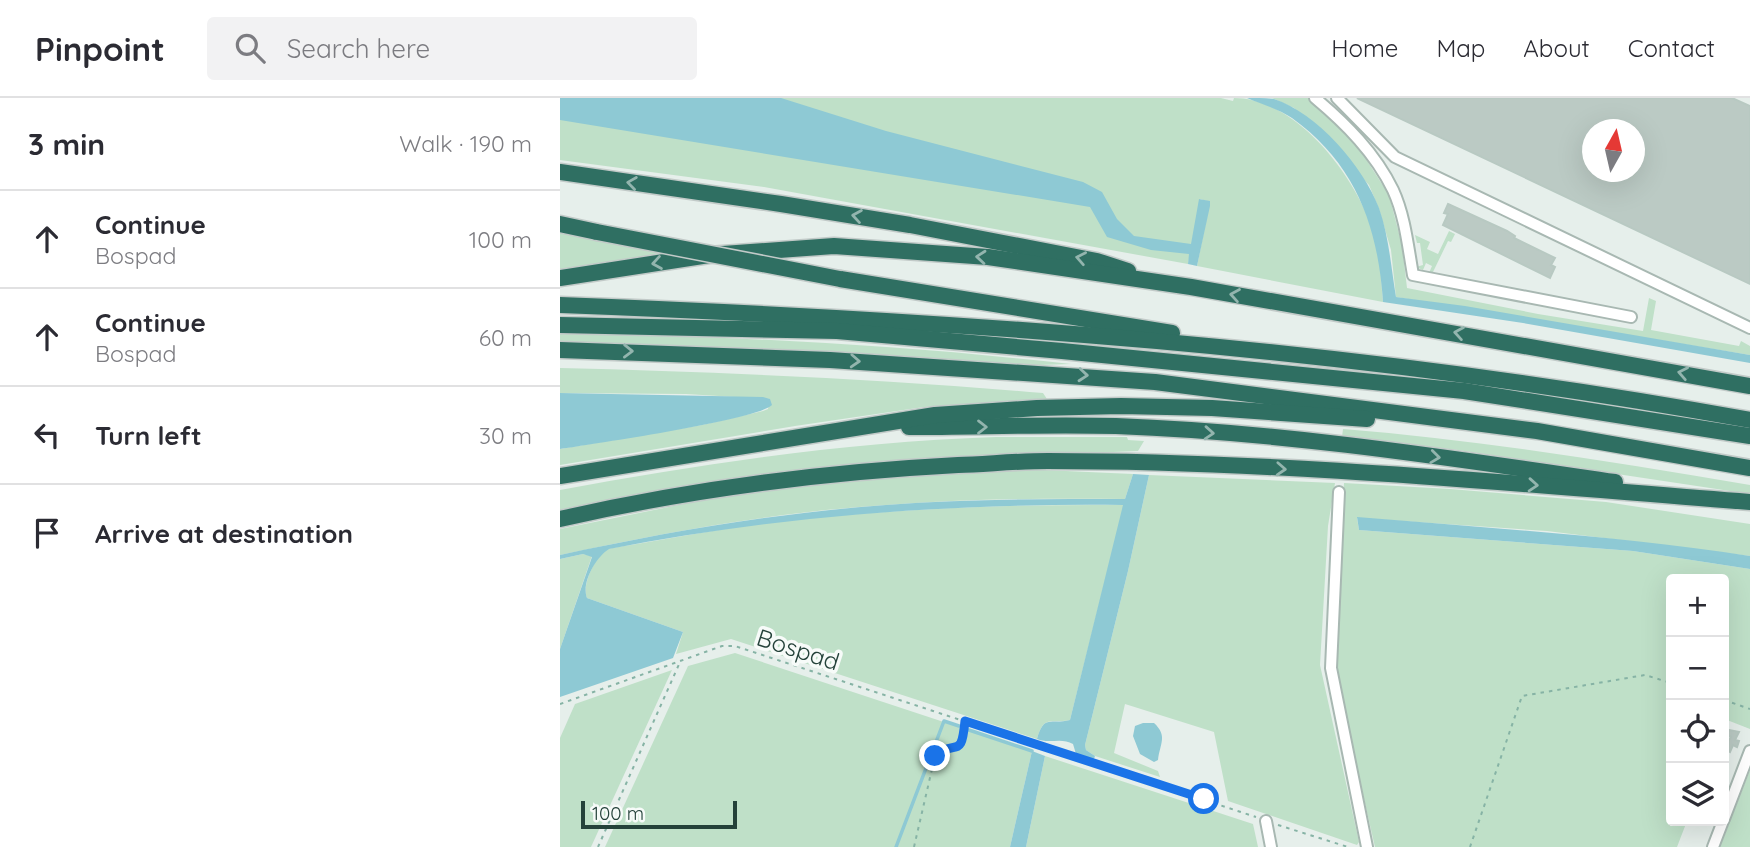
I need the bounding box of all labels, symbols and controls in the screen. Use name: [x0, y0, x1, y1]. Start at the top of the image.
search box: [207, 17, 697, 80]
text: Pinpoint: [35, 28, 165, 69]
icon: search: [231, 29, 269, 67]
text: Search here: [287, 32, 430, 65]
text: Home: [1331, 33, 1398, 63]
text: Map: [1436, 33, 1485, 63]
text: About: [1523, 33, 1590, 63]
text: Contact: [1628, 33, 1715, 63]
north arrow: [1582, 119, 1645, 182]
text: 3 min: [28, 125, 105, 163]
text: Walk · 190 m: [399, 129, 532, 158]
one-way arrow: [626, 176, 638, 191]
text: Continue: [95, 208, 206, 241]
one-way arrow: [851, 209, 863, 224]
icon: ahead: [28, 220, 66, 258]
text: 100 m: [469, 225, 532, 254]
text: Bospad: [95, 241, 176, 270]
one-way arrow: [975, 250, 986, 265]
one-way arrow: [1075, 251, 1087, 266]
one-way arrow: [651, 255, 663, 270]
one-way arrow: [1229, 288, 1241, 303]
text: Continue: [95, 306, 206, 339]
icon: ahead: [28, 318, 66, 356]
text: 60 m: [479, 323, 532, 352]
one-way arrow: [1453, 326, 1465, 341]
text: Bospad: [95, 339, 176, 368]
one-way arrow: [623, 344, 634, 359]
one-way arrow: [850, 354, 861, 369]
one-way arrow: [1077, 367, 1088, 382]
one-way arrow: [1677, 367, 1689, 382]
icon: left: [28, 416, 66, 454]
text: Turn left: [95, 419, 202, 452]
one-way arrow: [977, 419, 988, 434]
text: 30 m: [479, 421, 532, 450]
one-way arrow: [1204, 425, 1215, 440]
one-way arrow: [1430, 449, 1441, 464]
one-way arrow: [1276, 461, 1287, 476]
one-way arrow: [1527, 477, 1538, 492]
icon: arrive: [28, 514, 66, 552]
text: Arrive at destination: [95, 517, 353, 550]
map controls: [1666, 574, 1729, 826]
button: +: [1666, 574, 1729, 637]
street label: Bospad: [753, 622, 843, 676]
button: −: [1666, 637, 1729, 700]
button: locate: [1666, 700, 1729, 763]
route end: [919, 740, 950, 771]
button: layers: [1666, 763, 1729, 826]
route start: [1188, 783, 1219, 814]
scale bar: [581, 798, 737, 830]
text: 100 m: [592, 801, 644, 825]

